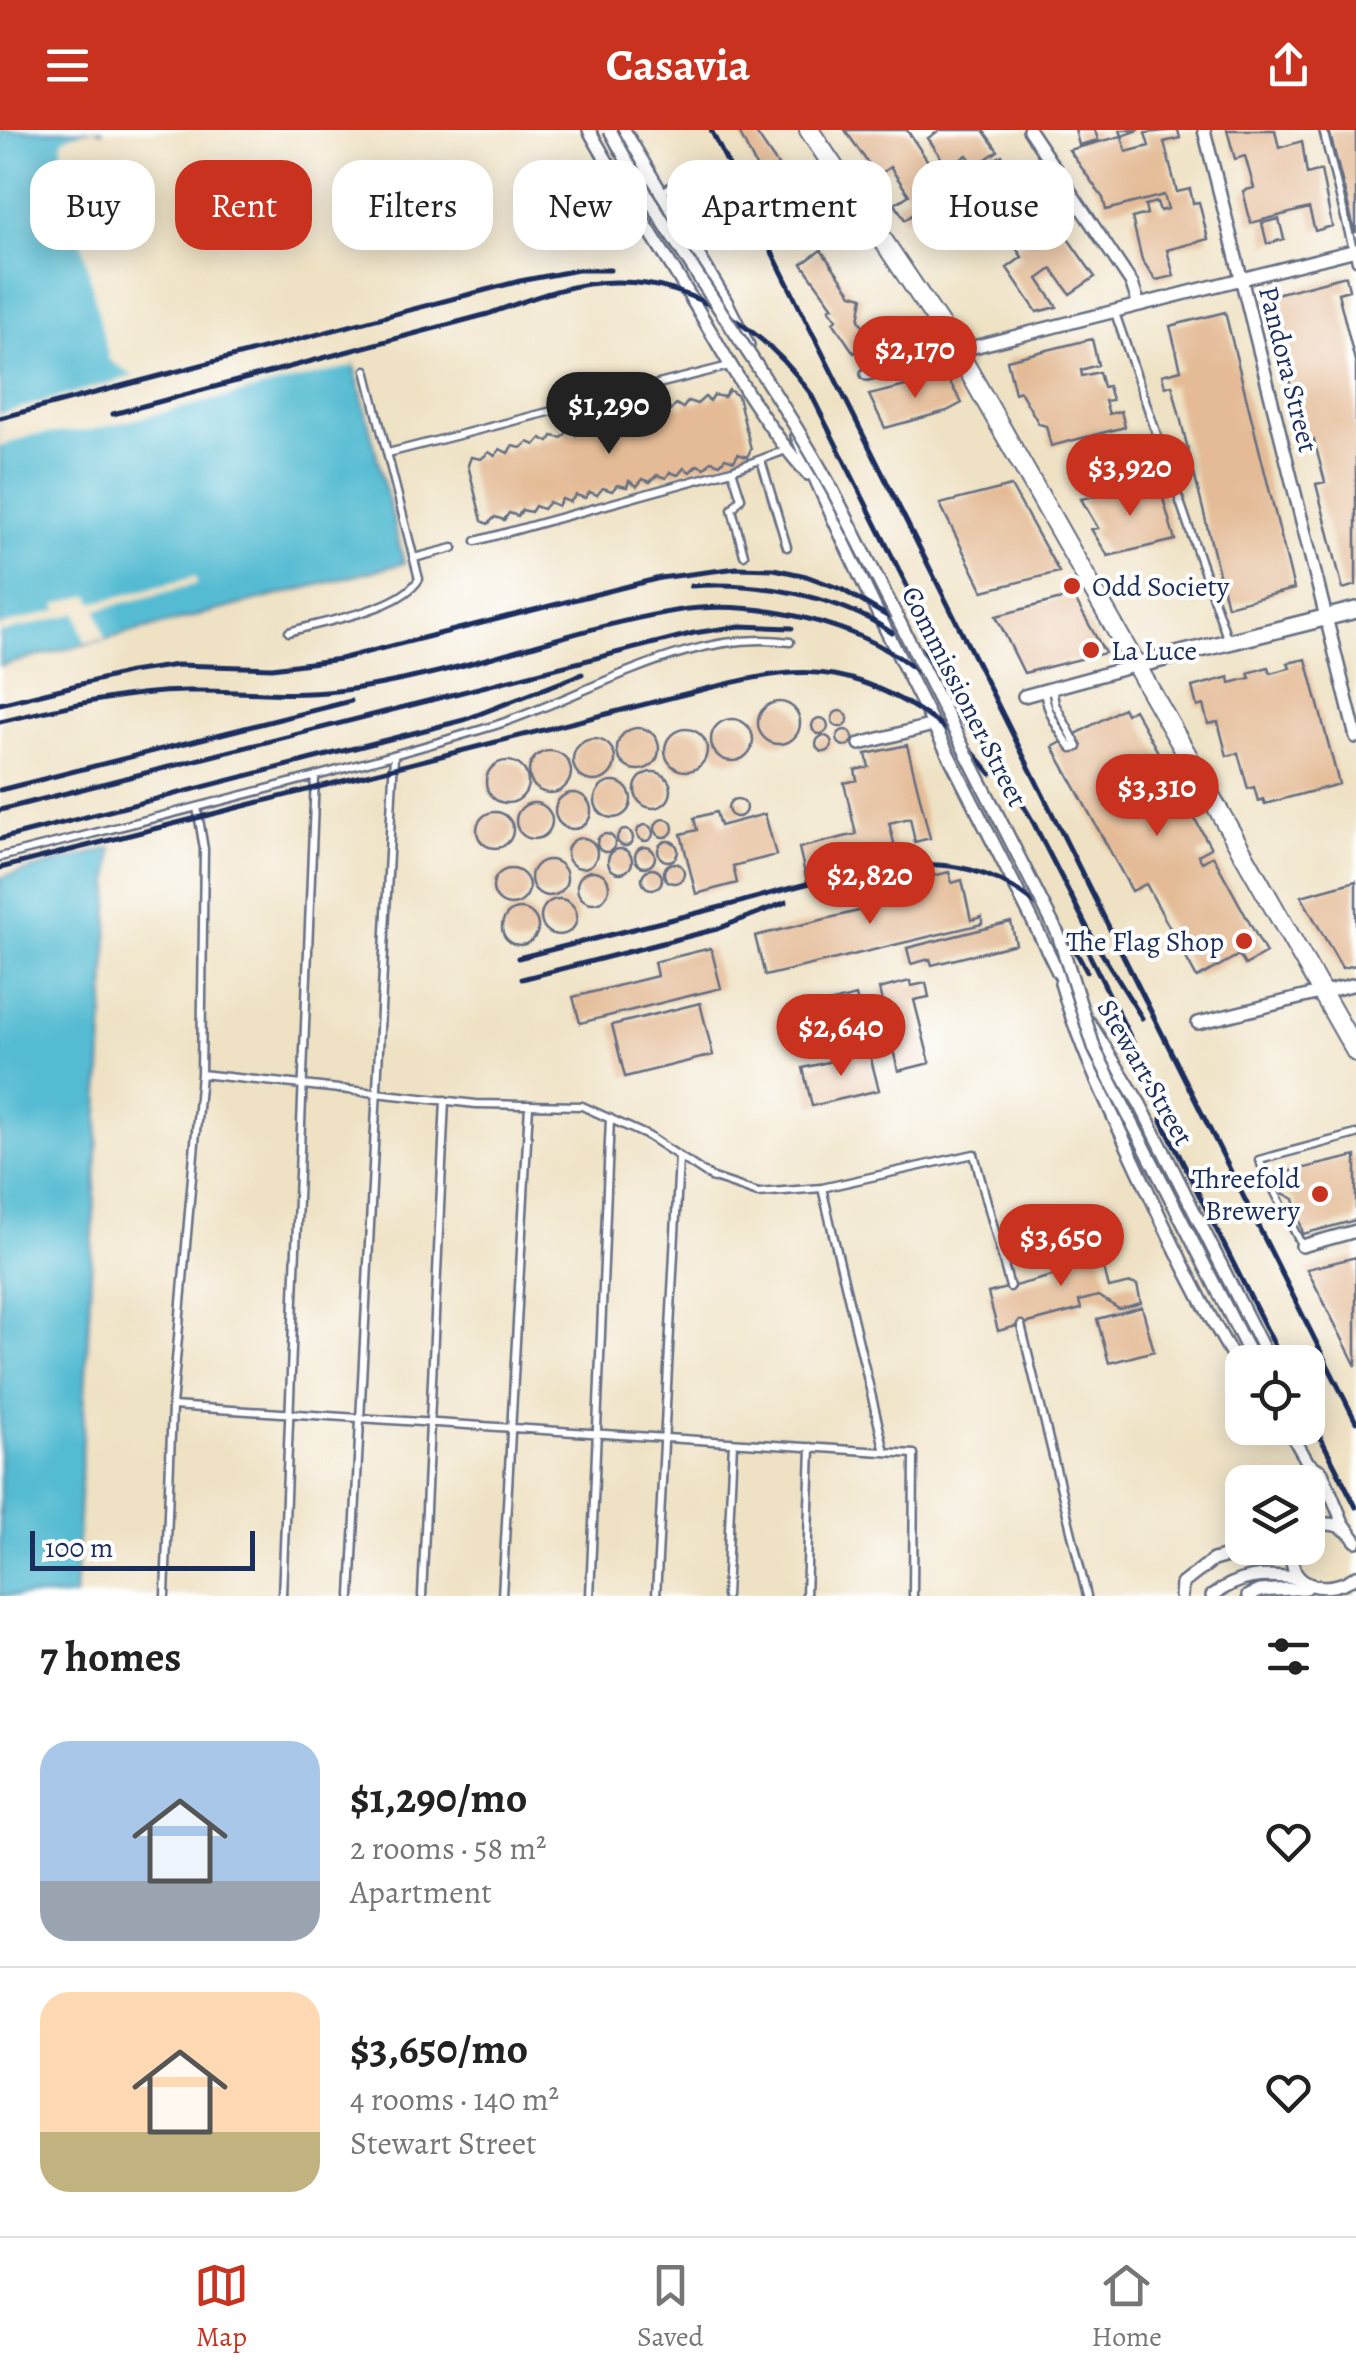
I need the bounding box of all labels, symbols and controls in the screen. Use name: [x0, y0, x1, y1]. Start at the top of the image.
text: Casavia: [606, 34, 750, 96]
icon: menu: [40, 38, 95, 93]
icon: share: [1261, 38, 1316, 93]
chip: Buy: [30, 160, 155, 250]
chip: Rent: [175, 160, 312, 250]
chip: Filters: [332, 160, 493, 250]
chip: New: [513, 160, 647, 250]
chip: Apartment: [667, 160, 892, 250]
chip: House: [912, 160, 1074, 250]
street label: Pandora Street: [1249, 282, 1327, 456]
pin: $2,170: [834, 316, 996, 401]
text: $2,170: [875, 326, 955, 370]
pin: $1,290: [528, 372, 690, 457]
text: $1,290: [568, 382, 650, 426]
pin: $3,920: [1049, 434, 1211, 519]
text: $3,920: [1088, 444, 1172, 488]
place label: Odd Society: [1092, 568, 1230, 606]
marker: Odd Society: [1061, 575, 1083, 597]
street label: Commissioner Street: [892, 580, 1036, 813]
place label: La Luce: [1111, 632, 1197, 670]
marker: La Luce: [1080, 639, 1102, 661]
pin: $3,310: [1076, 754, 1238, 839]
text: $3,310: [1118, 764, 1196, 808]
pin: $2,820: [789, 842, 951, 927]
text: $2,820: [827, 852, 913, 896]
place label: The Flag Shop: [1066, 923, 1224, 961]
marker: The Flag Shop: [1233, 930, 1255, 952]
street label: Stewart Street: [1088, 992, 1202, 1153]
pin: $2,640: [760, 994, 922, 1079]
text: $2,640: [798, 1004, 884, 1048]
place label: Threefold Brewery: [1192, 1160, 1301, 1230]
marker: Threefold Brewery: [1309, 1183, 1331, 1205]
pin: $3,650: [980, 1204, 1142, 1289]
text: $3,650: [1020, 1214, 1102, 1258]
map controls: [1225, 1345, 1325, 1565]
button: locate: [1225, 1345, 1325, 1445]
button: layers: [1225, 1465, 1325, 1565]
scale bar: [30, 1526, 255, 1570]
text: 100 m: [45, 1529, 113, 1567]
text: 7 homes: [40, 1628, 181, 1685]
icon: filters: [1261, 1629, 1316, 1684]
text: $1,290/mo: [350, 1769, 527, 1826]
icon: home: [120, 1781, 240, 1901]
icon: heart: [1261, 1814, 1316, 1869]
text: 2 rooms · 58 m²: [350, 1826, 547, 1870]
text: Apartment: [350, 1870, 492, 1914]
text: $3,650/mo: [350, 2020, 528, 2077]
icon: home: [120, 2032, 240, 2152]
icon: heart: [1261, 2065, 1316, 2120]
text: 4 rooms · 140 m²: [350, 2077, 559, 2121]
text: Stewart Street: [350, 2121, 537, 2165]
tab: Map: [194, 2258, 249, 2356]
tab: Saved: [637, 2258, 704, 2356]
tab: Home: [1092, 2258, 1162, 2356]

